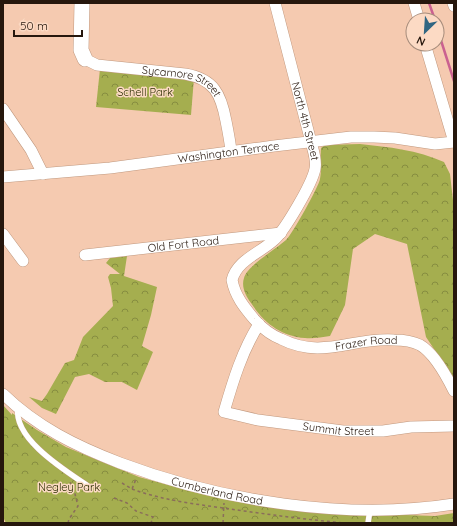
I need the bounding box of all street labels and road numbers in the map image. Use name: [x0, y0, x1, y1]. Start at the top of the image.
street label: Sycamore Street: [141, 63, 225, 99]
street label: North 4th Street: [289, 80, 322, 162]
street label: Washington Terrace: [177, 138, 280, 166]
street label: Old Fort Road: [147, 233, 220, 255]
street label: Frazer Road: [334, 333, 397, 354]
street label: Summit Street: [302, 419, 374, 438]
street label: Cumberland Road: [170, 473, 264, 508]

